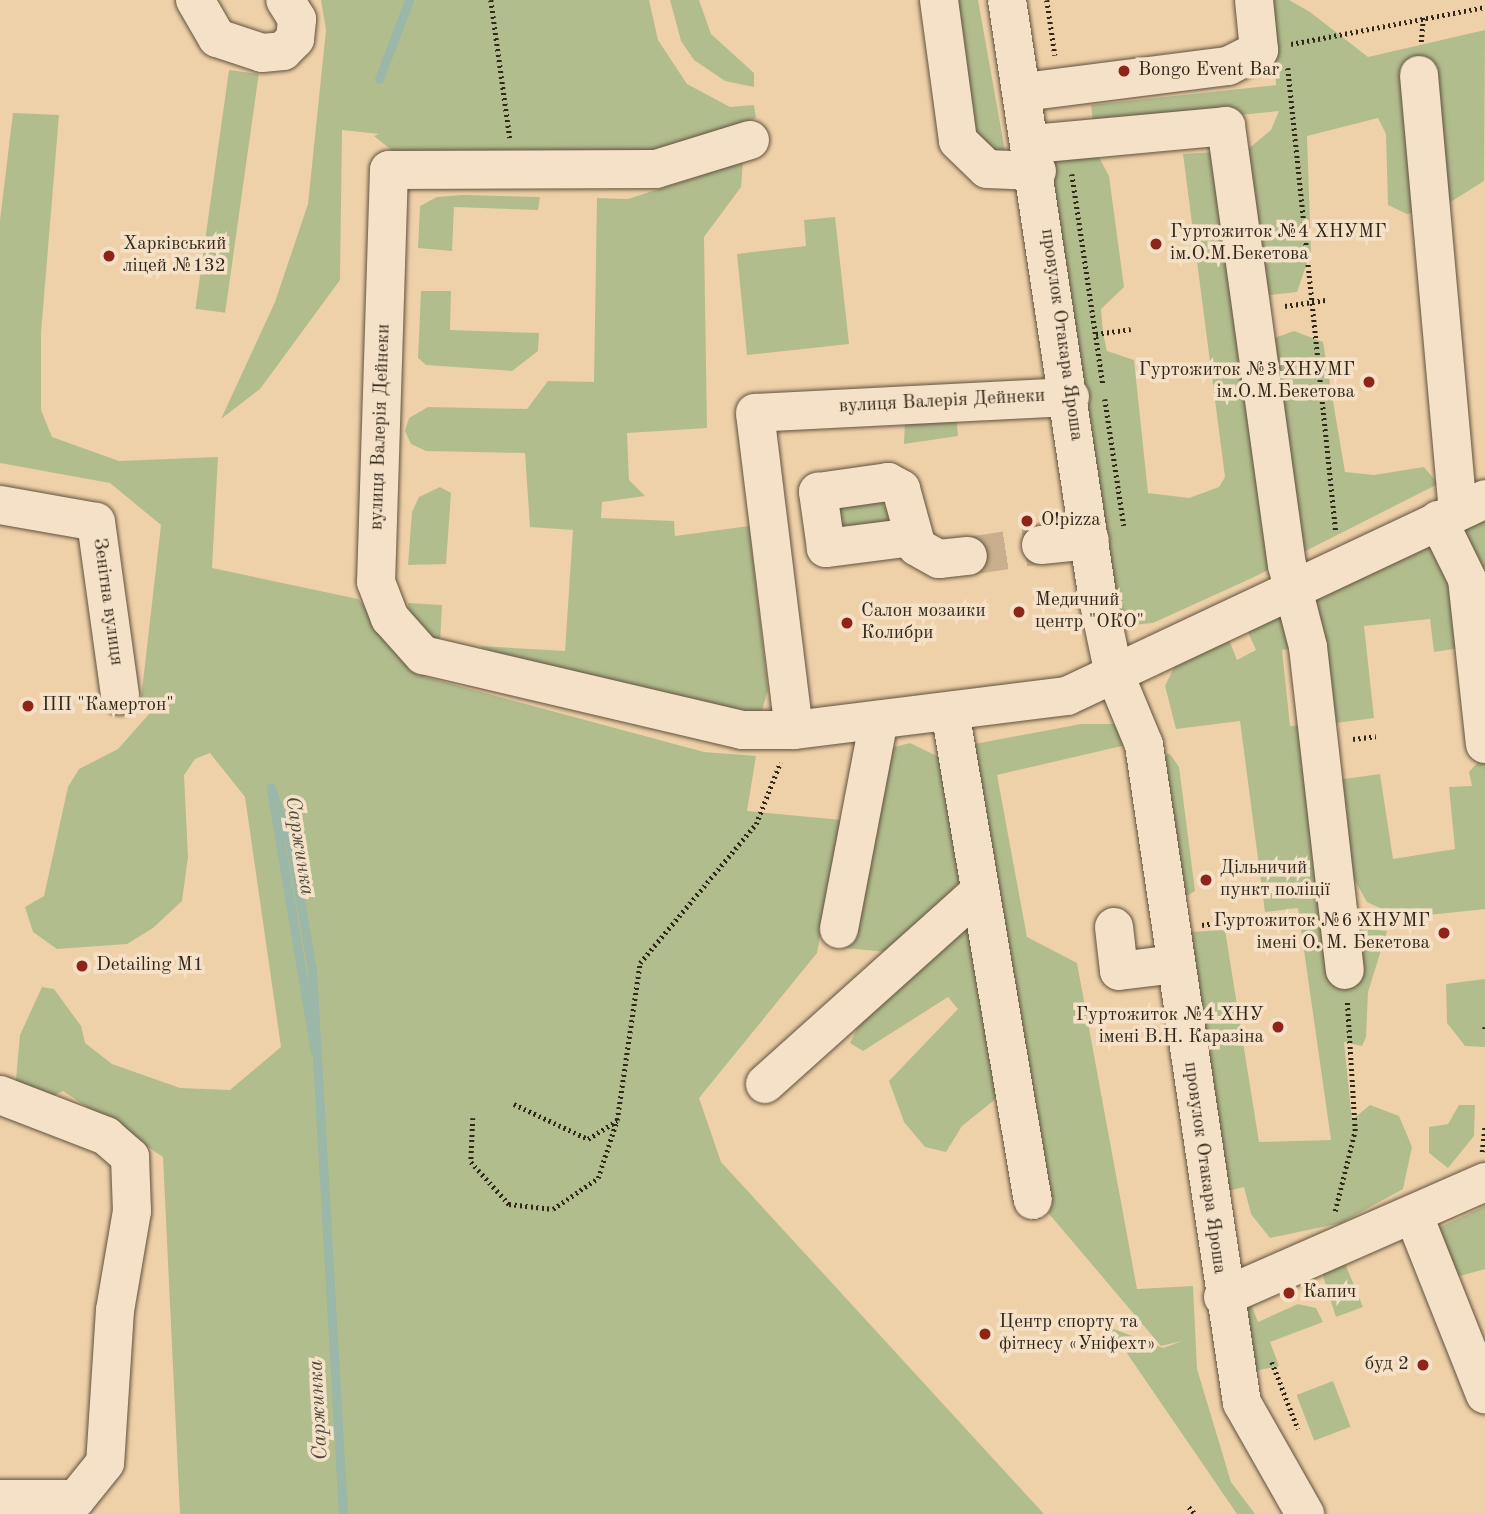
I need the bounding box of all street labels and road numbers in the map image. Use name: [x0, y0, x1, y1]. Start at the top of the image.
street label: провулок Отакара Яроша: [1035, 227, 1087, 443]
street label: вулиця Валерія Дейнеки: [366, 323, 396, 531]
street label: вулиця Валерія Дейнеки: [838, 385, 1046, 419]
street label: Зенітна вулиця: [87, 537, 127, 667]
street label: провулок Отакара Яроша: [1178, 1060, 1230, 1276]

